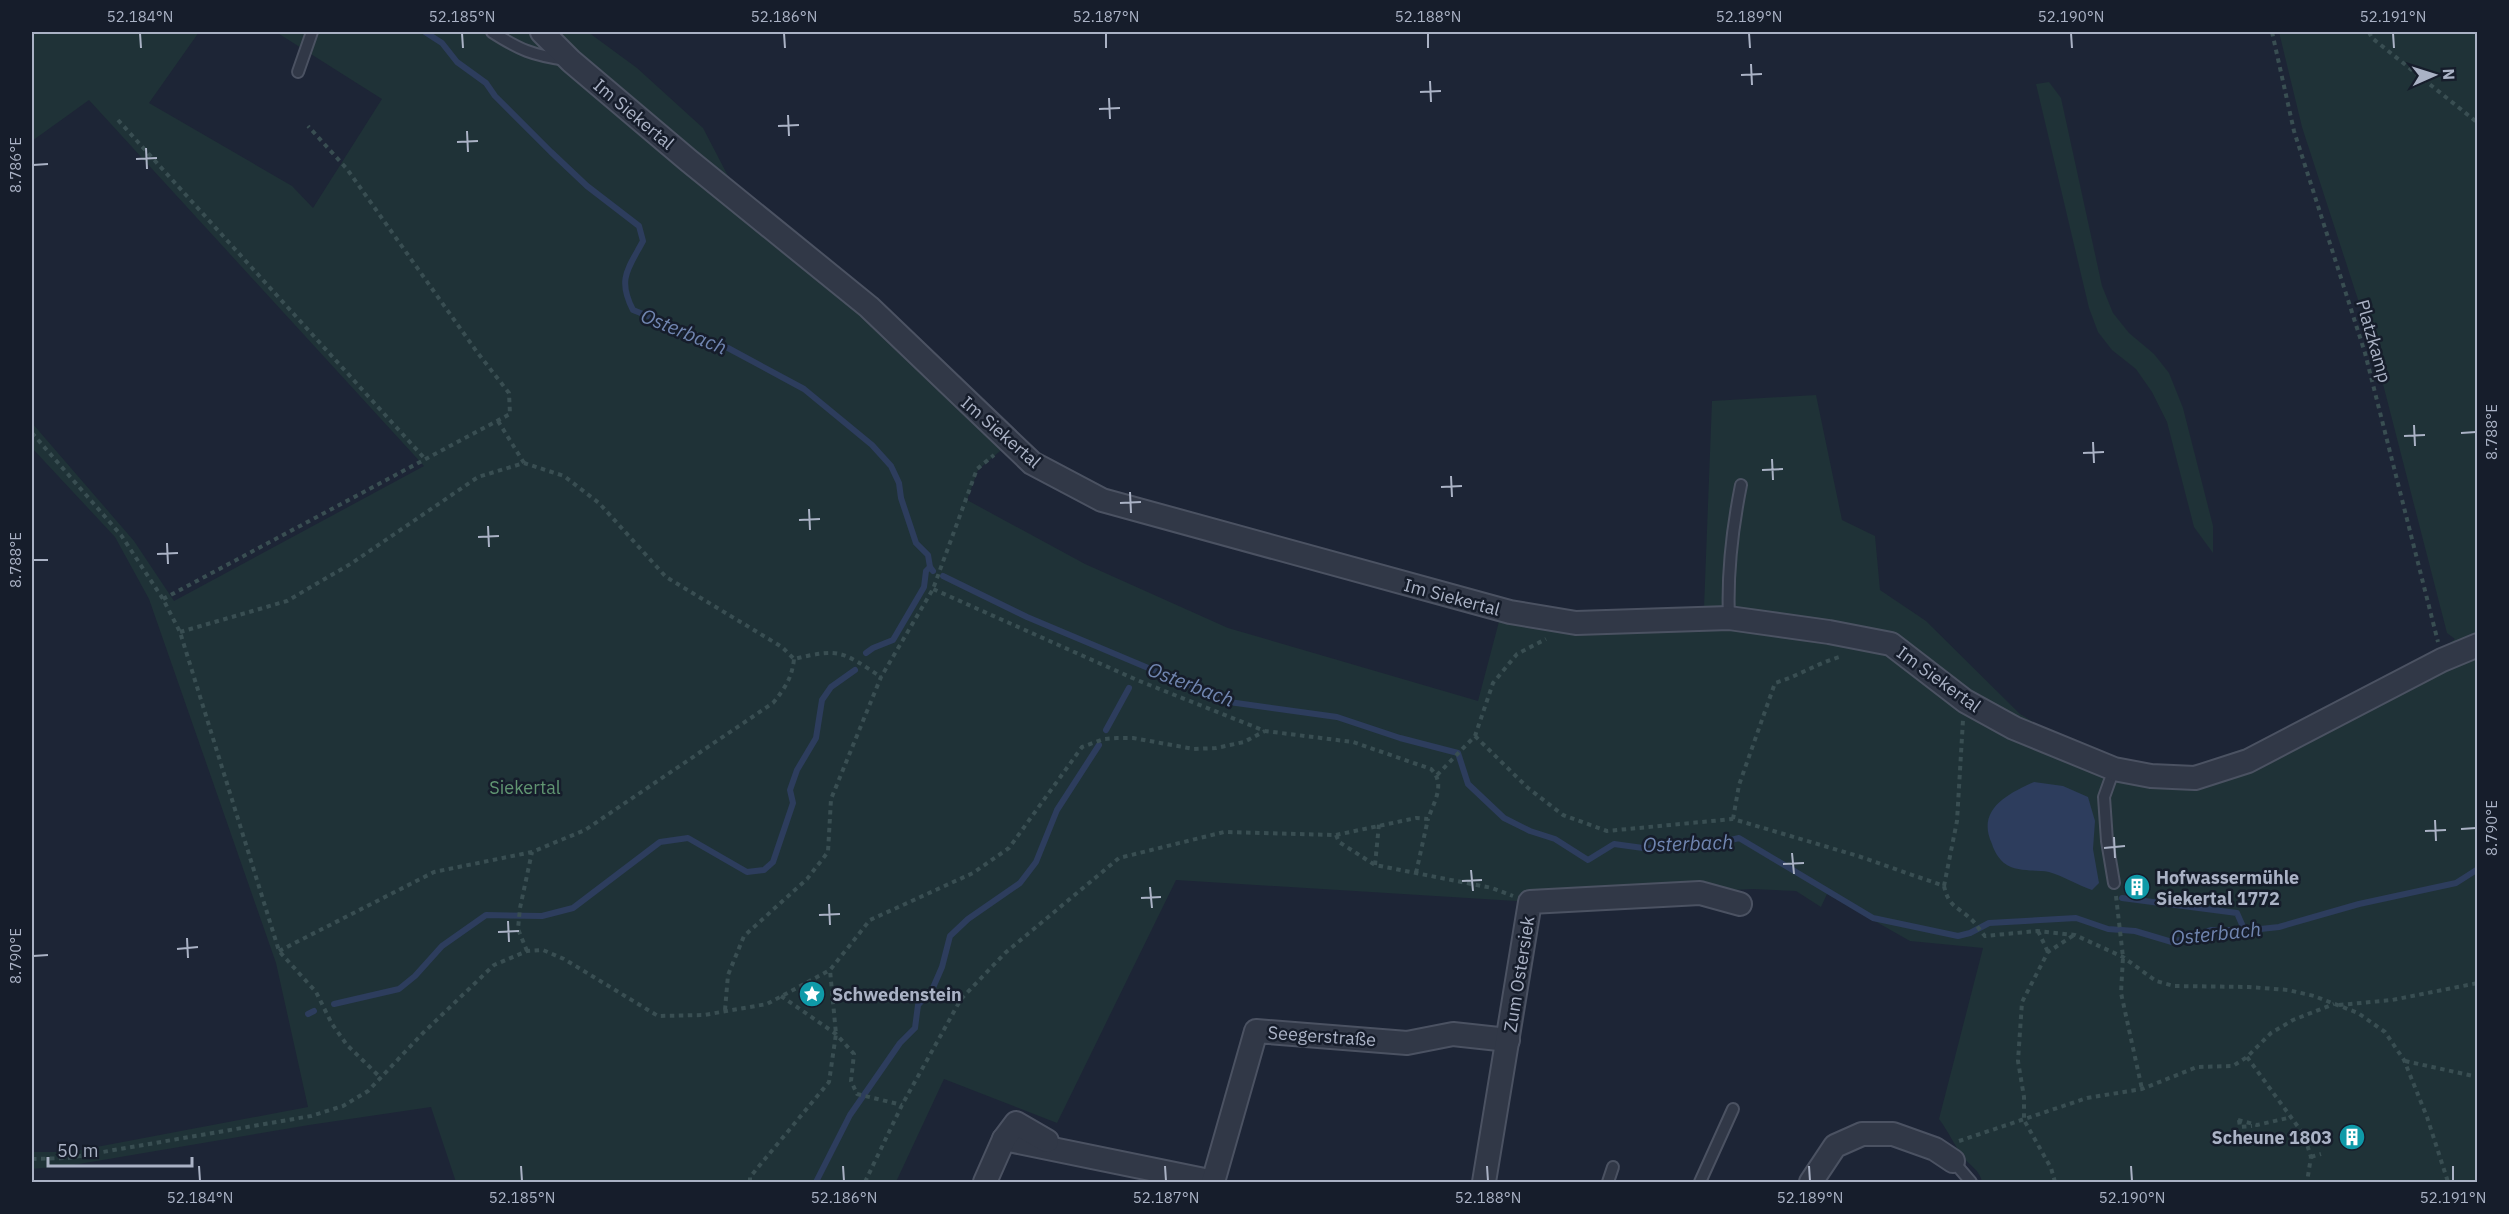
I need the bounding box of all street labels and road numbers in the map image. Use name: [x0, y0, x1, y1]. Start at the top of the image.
street label: Im Siekertal: [589, 74, 679, 155]
street label: Platzkamp: [2351, 297, 2397, 385]
street label: Im Siekertal: [956, 391, 1046, 473]
street label: Im Siekertal: [1401, 573, 1503, 621]
street label: Im Siekertal: [1892, 641, 1986, 717]
street label: Zum Ostersiek: [1498, 914, 1540, 1034]
street label: Seegerstraße: [1267, 1021, 1377, 1051]

